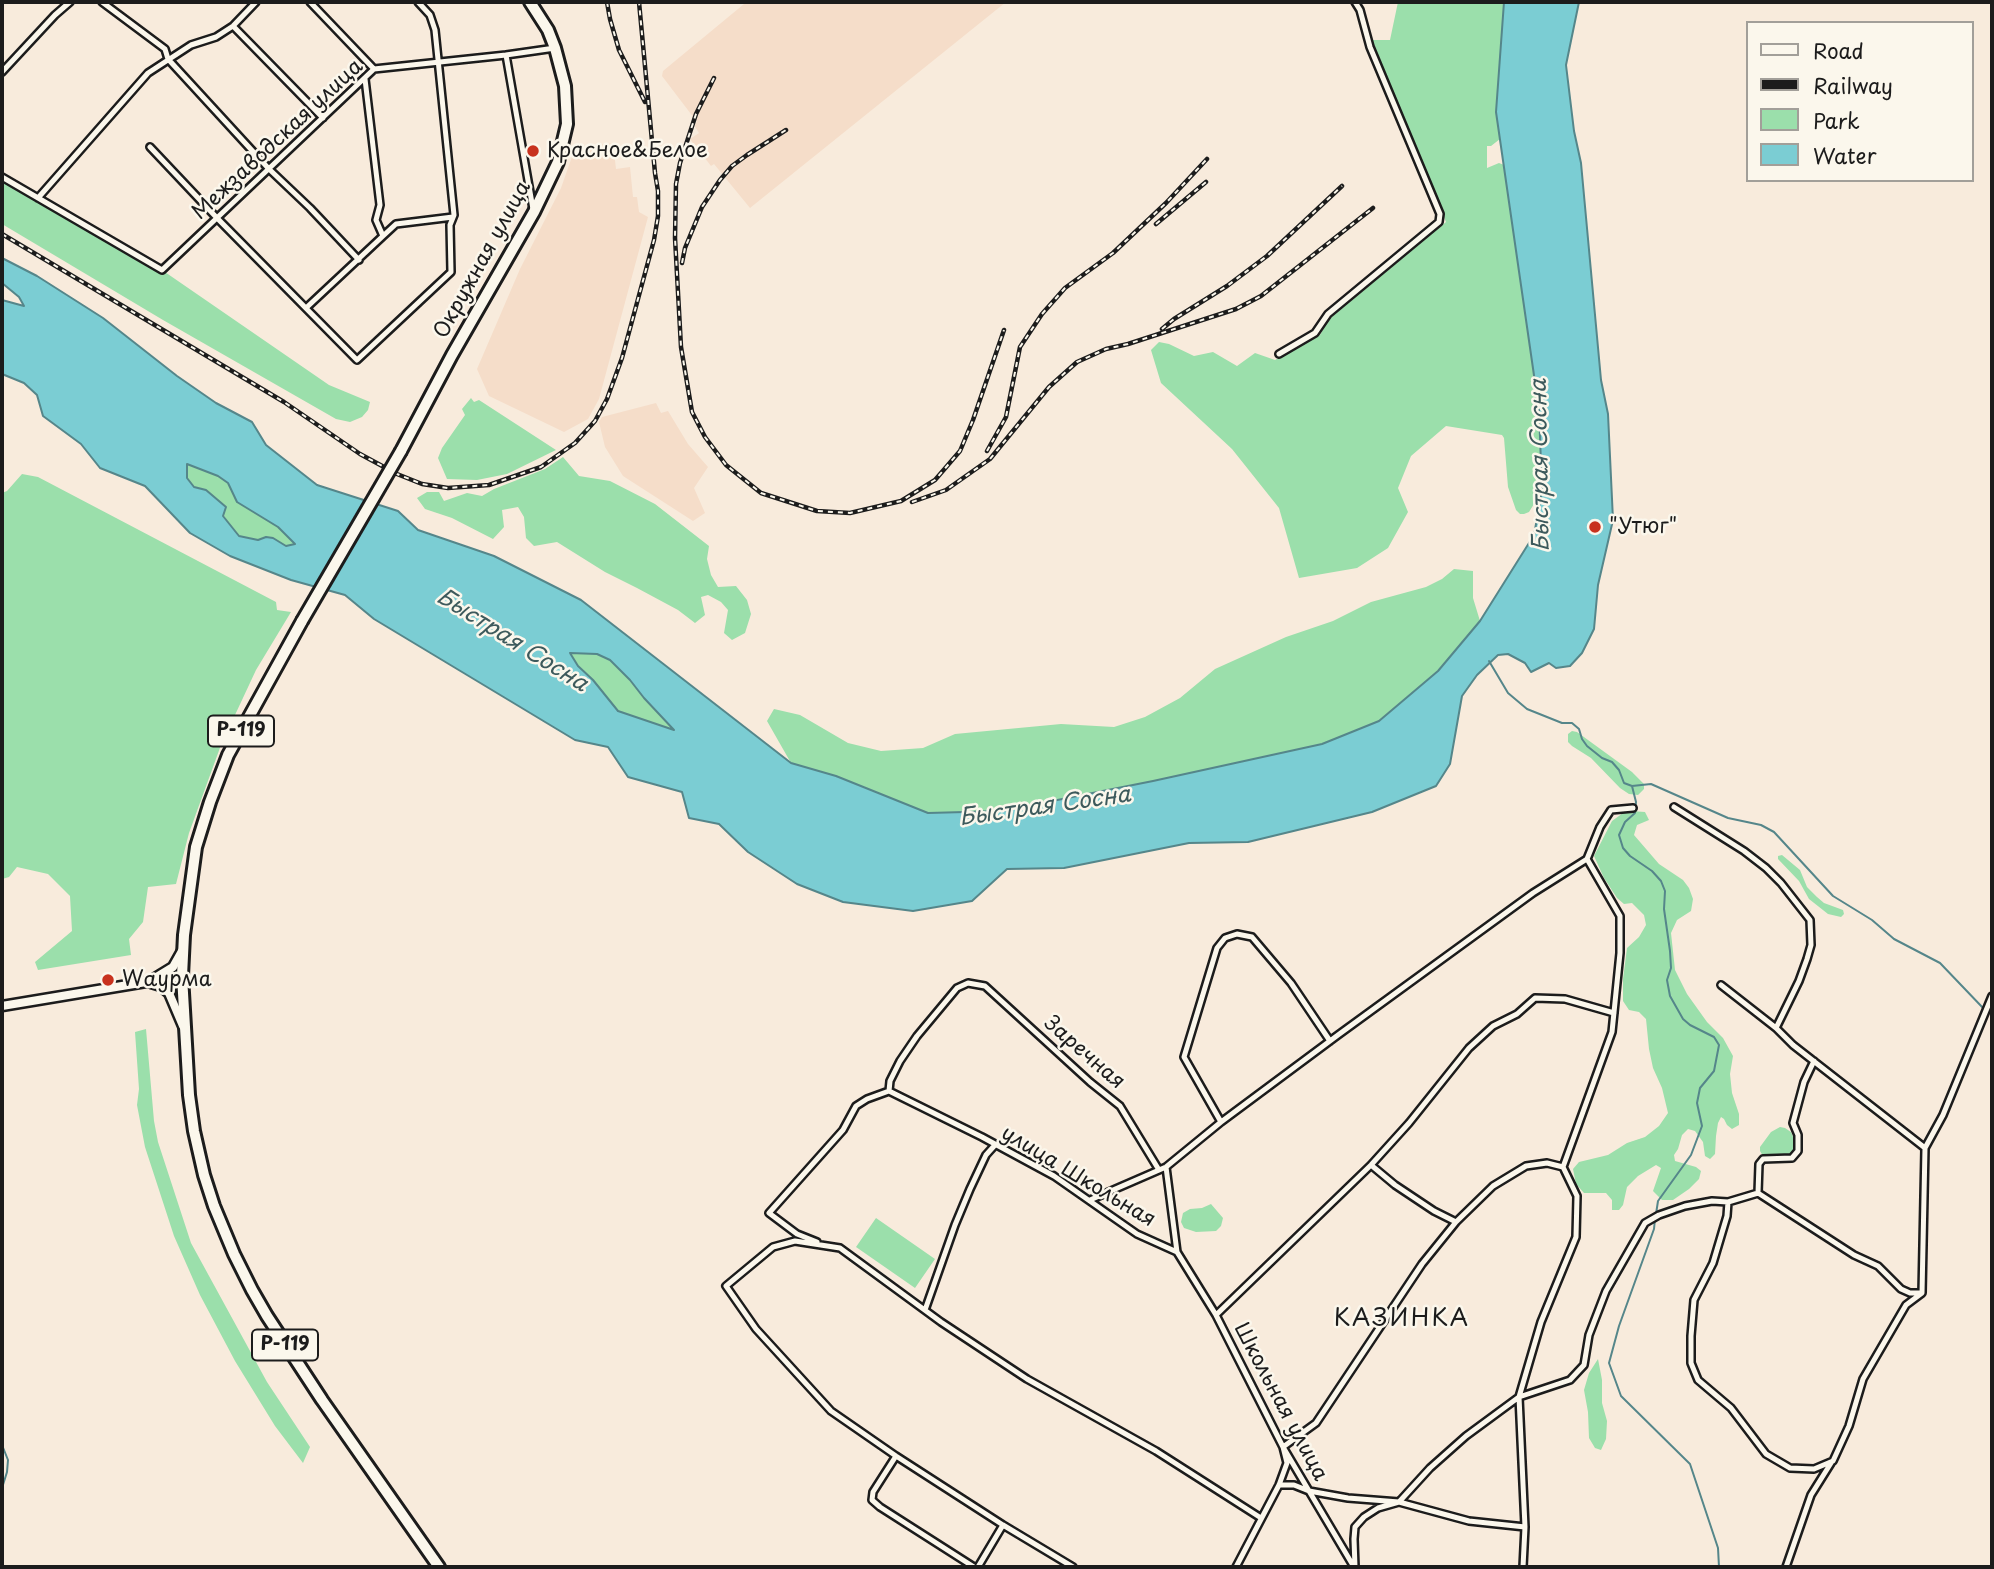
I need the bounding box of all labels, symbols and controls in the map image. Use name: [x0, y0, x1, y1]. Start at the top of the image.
legend: [1745, 21, 1973, 182]
text: Road: [1813, 34, 1864, 66]
street label: Межзаводская улица: [187, 54, 369, 226]
text: Railway: [1813, 69, 1893, 101]
text: Park: [1813, 104, 1860, 136]
place label: Красное&Белое: [547, 138, 708, 164]
text: Water: [1813, 139, 1876, 171]
marker: Красное&Белое: [525, 143, 541, 159]
street label: Окружная улица: [429, 177, 537, 343]
water label: Быстрая Сосна: [1526, 378, 1556, 552]
place label: "Утюг": [1609, 514, 1677, 540]
marker: "Утюг": [1587, 519, 1603, 535]
water label: Быстрая Сосна: [432, 584, 592, 698]
road number: Р-119: [208, 716, 274, 746]
water label: Быстрая Сосна: [958, 781, 1132, 833]
place label: Wаурма: [122, 967, 212, 993]
marker: Wаурма: [100, 972, 116, 988]
street label: Заречная: [1038, 1011, 1130, 1095]
street label: улица Школьная: [996, 1121, 1160, 1233]
district label: КАЗИНКА: [1336, 1305, 1468, 1333]
street label: Школьная улица: [1228, 1319, 1332, 1485]
road number: Р-119: [252, 1330, 318, 1360]

